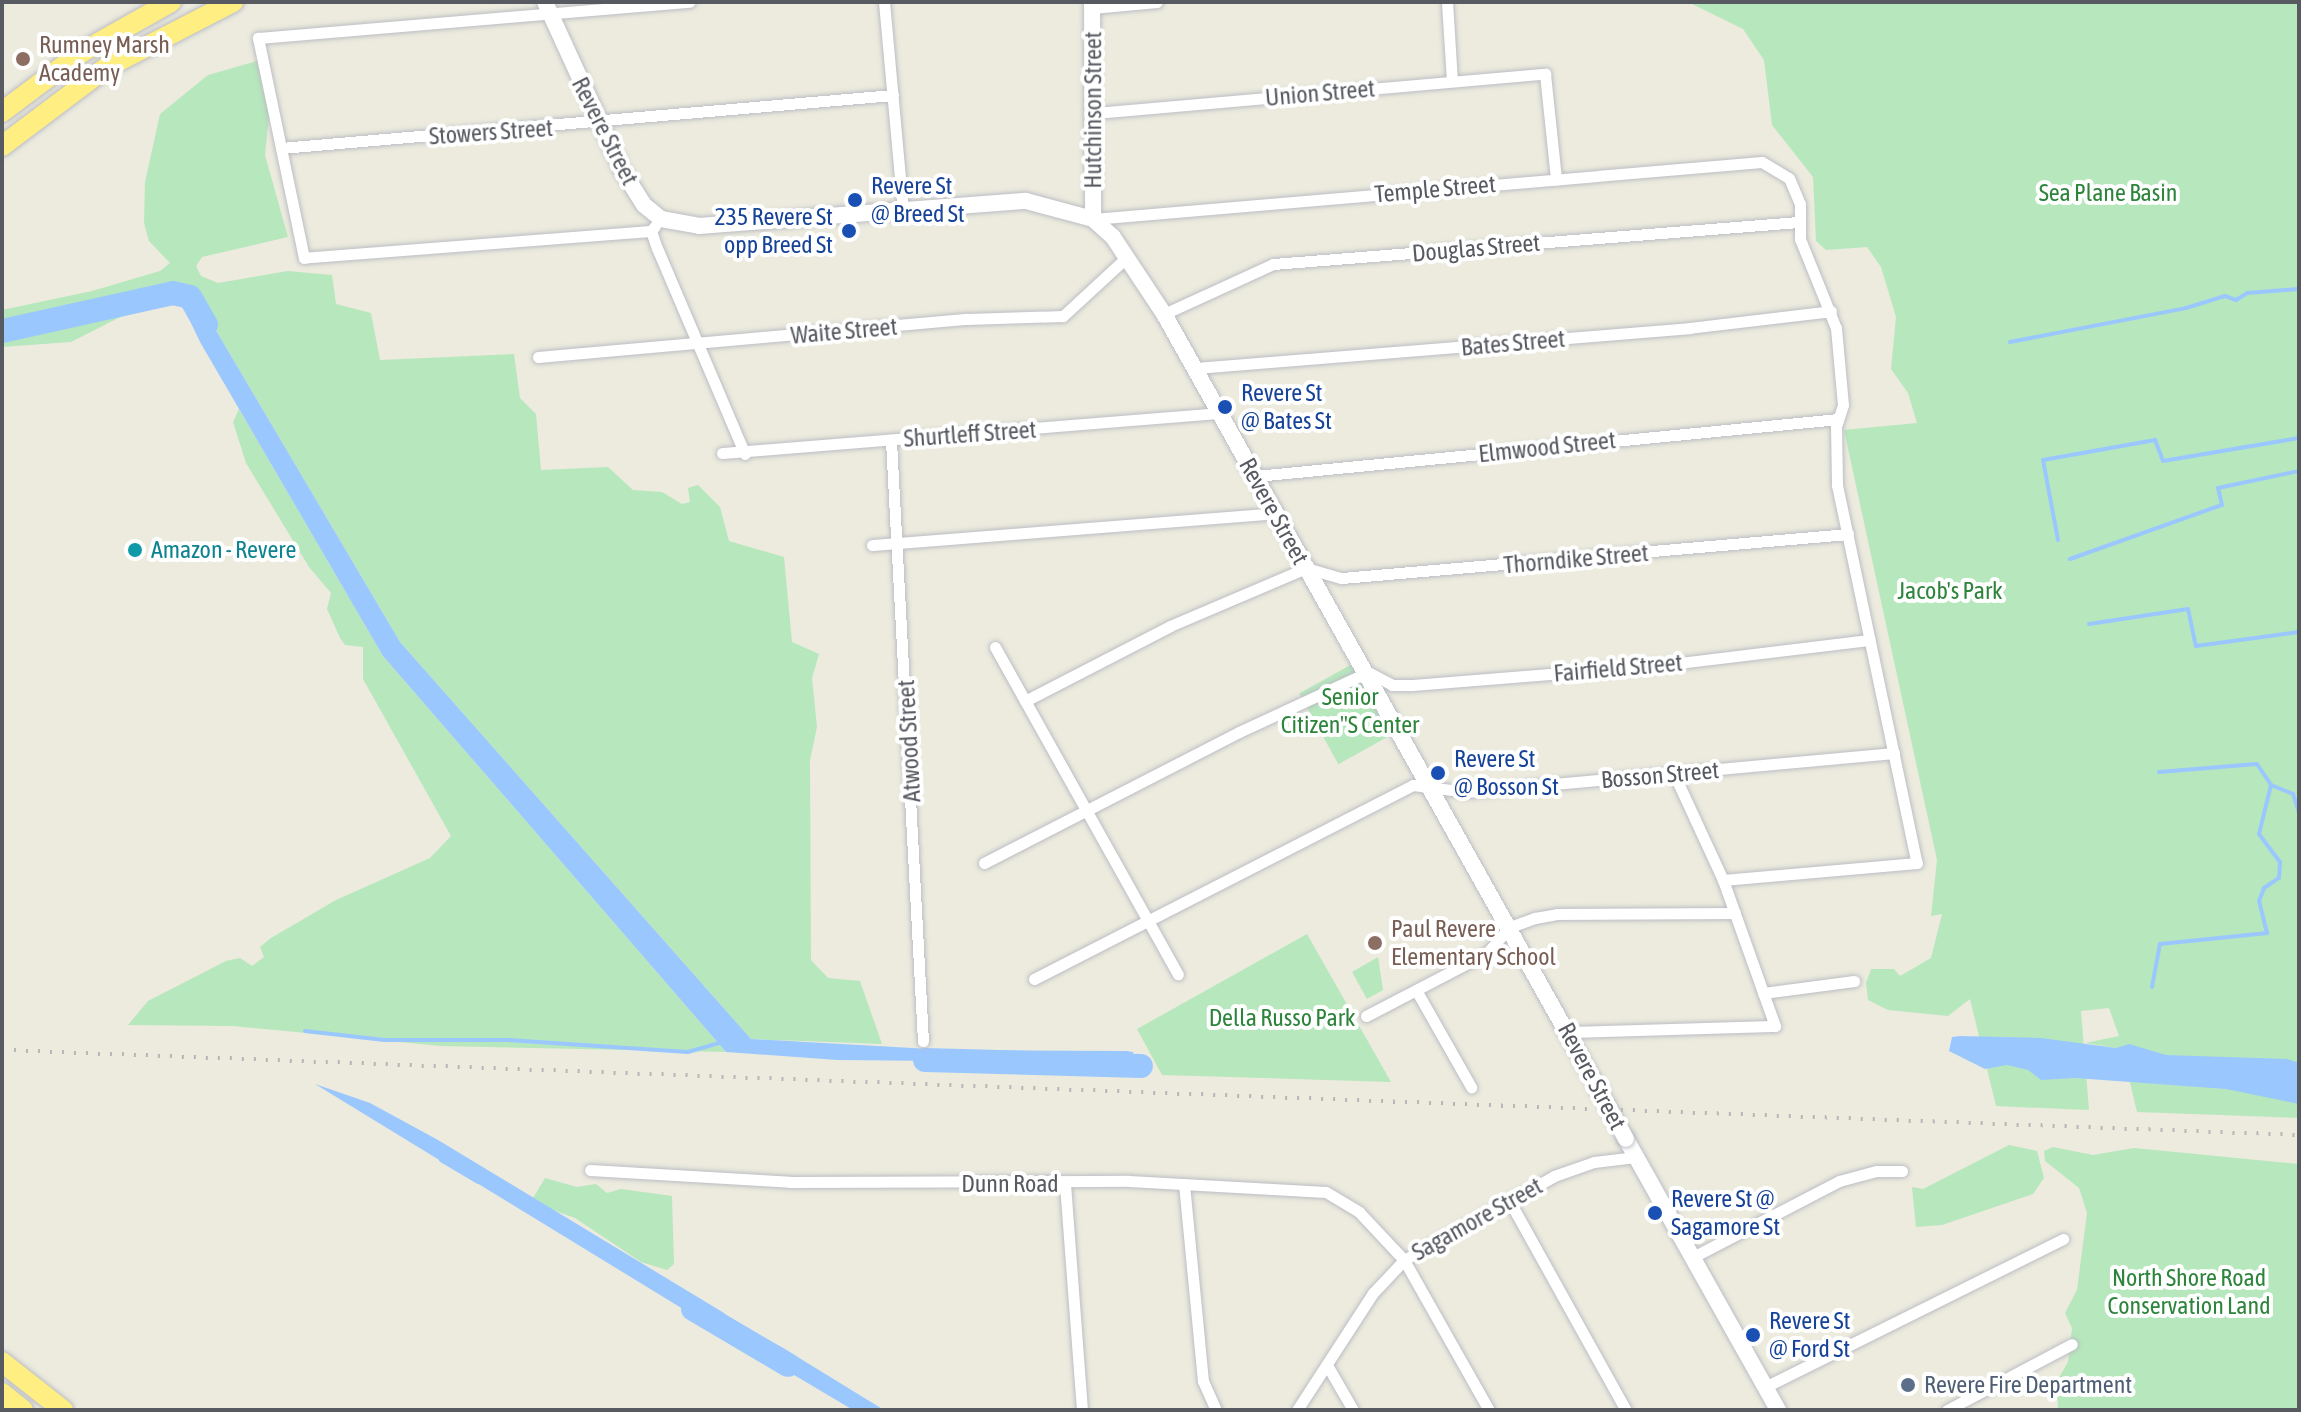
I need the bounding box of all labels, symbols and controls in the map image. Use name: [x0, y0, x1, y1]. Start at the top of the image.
place label: Rumney Marsh Academy: [39, 31, 170, 87]
street label: Hutchinson Street: [1079, 31, 1107, 189]
marker: Rumney Marsh Academy: [14, 50, 32, 68]
street label: Revere Street: [566, 72, 644, 190]
street label: Union Street: [1264, 74, 1376, 112]
street label: Stowers Street: [428, 113, 554, 151]
street label: Temple Street: [1373, 169, 1497, 209]
place label: Revere St @ Breed St: [871, 172, 965, 228]
park label: Sea Plane Basin: [2039, 179, 2177, 207]
marker: Revere St @ Breed St: [846, 191, 864, 209]
place label: 235 Revere St opp Breed St: [714, 203, 833, 259]
marker: 235 Revere St opp Breed St: [840, 222, 858, 240]
street label: Douglas Street: [1411, 228, 1541, 268]
street label: Waite Street: [790, 312, 898, 350]
street label: Bates Street: [1460, 324, 1566, 362]
place label: Revere St @ Bates St: [1241, 379, 1332, 435]
marker: Revere St @ Bates St: [1216, 398, 1234, 416]
street label: Shurtleff Street: [903, 415, 1037, 453]
street label: Elmwood Street: [1477, 425, 1617, 469]
street label: Revere Street: [1233, 453, 1315, 569]
place label: Amazon - Revere: [151, 536, 296, 564]
street label: Thorndike Street: [1502, 538, 1650, 580]
marker: Amazon - Revere: [126, 541, 144, 559]
park label: Jacob's Park: [1897, 577, 2003, 605]
street label: Fairfield Street: [1552, 648, 1684, 688]
street label: Atwood Street: [891, 679, 927, 803]
park label: Senior Citizen"S Center: [1281, 683, 1419, 739]
place label: Revere St @ Bosson St: [1454, 745, 1559, 801]
street label: Bosson Street: [1600, 755, 1720, 795]
marker: Revere St @ Bosson St: [1429, 764, 1447, 782]
place label: Paul Revere Elementary School: [1391, 915, 1556, 971]
marker: Paul Revere Elementary School: [1366, 934, 1384, 952]
park label: Della Russo Park: [1209, 1004, 1355, 1032]
street label: Revere Street: [1552, 1018, 1632, 1134]
street label: Dunn Road: [961, 1170, 1059, 1198]
street label: Sagamore Street: [1407, 1171, 1547, 1267]
place label: Revere St @ Sagamore St: [1671, 1185, 1780, 1241]
marker: Revere St @ Sagamore St: [1646, 1204, 1664, 1222]
park label: North Shore Road Conservation Land: [2107, 1264, 2271, 1320]
place label: Revere St @ Ford St: [1769, 1307, 1850, 1363]
marker: Revere St @ Ford St: [1744, 1326, 1762, 1344]
place label: Revere Fire Department: [1924, 1371, 2132, 1399]
marker: Revere Fire Department: [1899, 1376, 1917, 1394]

